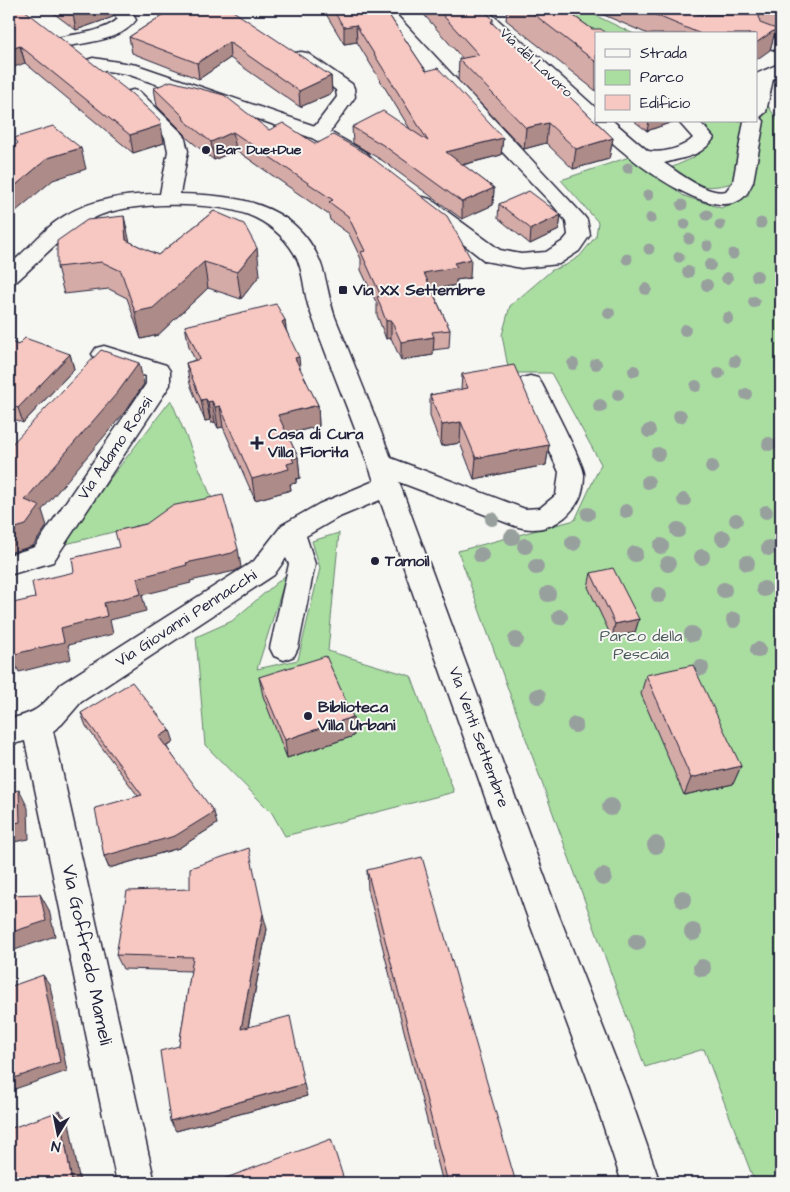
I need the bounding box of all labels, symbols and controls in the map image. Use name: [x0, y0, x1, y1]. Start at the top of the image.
street label: Via del Lavoro: [495, 24, 577, 102]
legend: [595, 32, 758, 122]
text: Strada: [640, 43, 687, 64]
text: Parco: [640, 67, 684, 88]
text: Edificio: [640, 93, 691, 114]
place label: Bar Due+Due: [216, 140, 302, 160]
marker: Bar Due+Due: [200, 144, 212, 156]
place label: Via XX Settembre: [352, 279, 485, 301]
marker: Via XX Settembre: [337, 284, 349, 296]
street label: Via Adamo Rossi: [72, 391, 158, 504]
place label: Casa di Cura Villa Fiorita: [267, 423, 364, 463]
marker: Casa di Cura Villa Fiorita: [250, 436, 264, 450]
place label: Tamoil: [384, 550, 430, 572]
marker: Tamoil: [369, 555, 381, 567]
street label: Via Giovanni Pennacchi: [111, 564, 261, 672]
park label: Parco della Pescaia: [600, 625, 682, 665]
street label: Via Venti Settembre: [443, 663, 515, 811]
place label: Biblioteca Villa Urbani: [317, 696, 396, 736]
marker: Biblioteca Villa Urbani: [302, 710, 314, 722]
street label: Via Goffredo Mameli: [55, 862, 119, 1048]
north arrow: [32, 1110, 82, 1160]
text: N: [50, 1135, 62, 1156]

